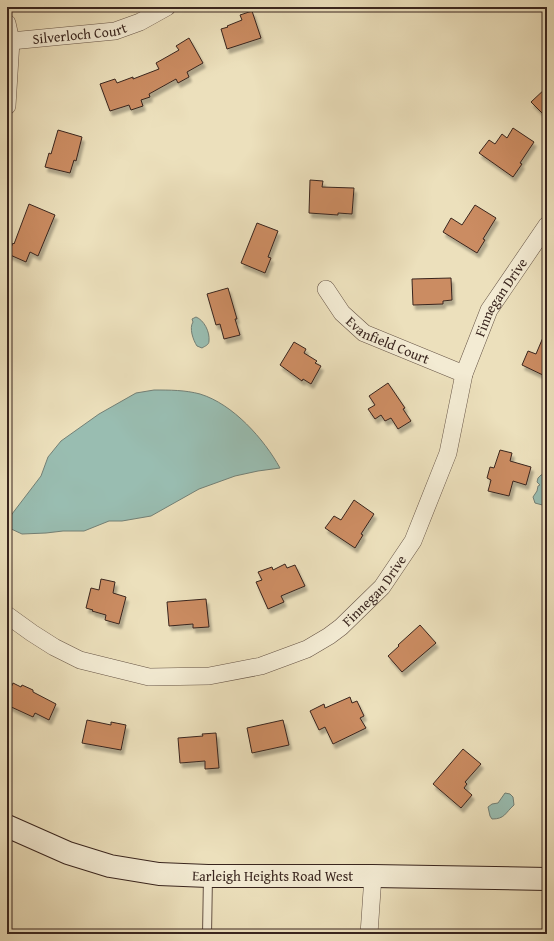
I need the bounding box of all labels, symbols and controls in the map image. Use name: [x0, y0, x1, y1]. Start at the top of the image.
street label: Silverloch Court: [32, 18, 130, 49]
street label: Finnegan Drive: [470, 253, 532, 340]
street label: Evanfield Court: [342, 311, 432, 369]
street label: Finnegan Drive: [338, 551, 411, 631]
street label: Earleigh Heights Road West: [192, 865, 353, 886]

